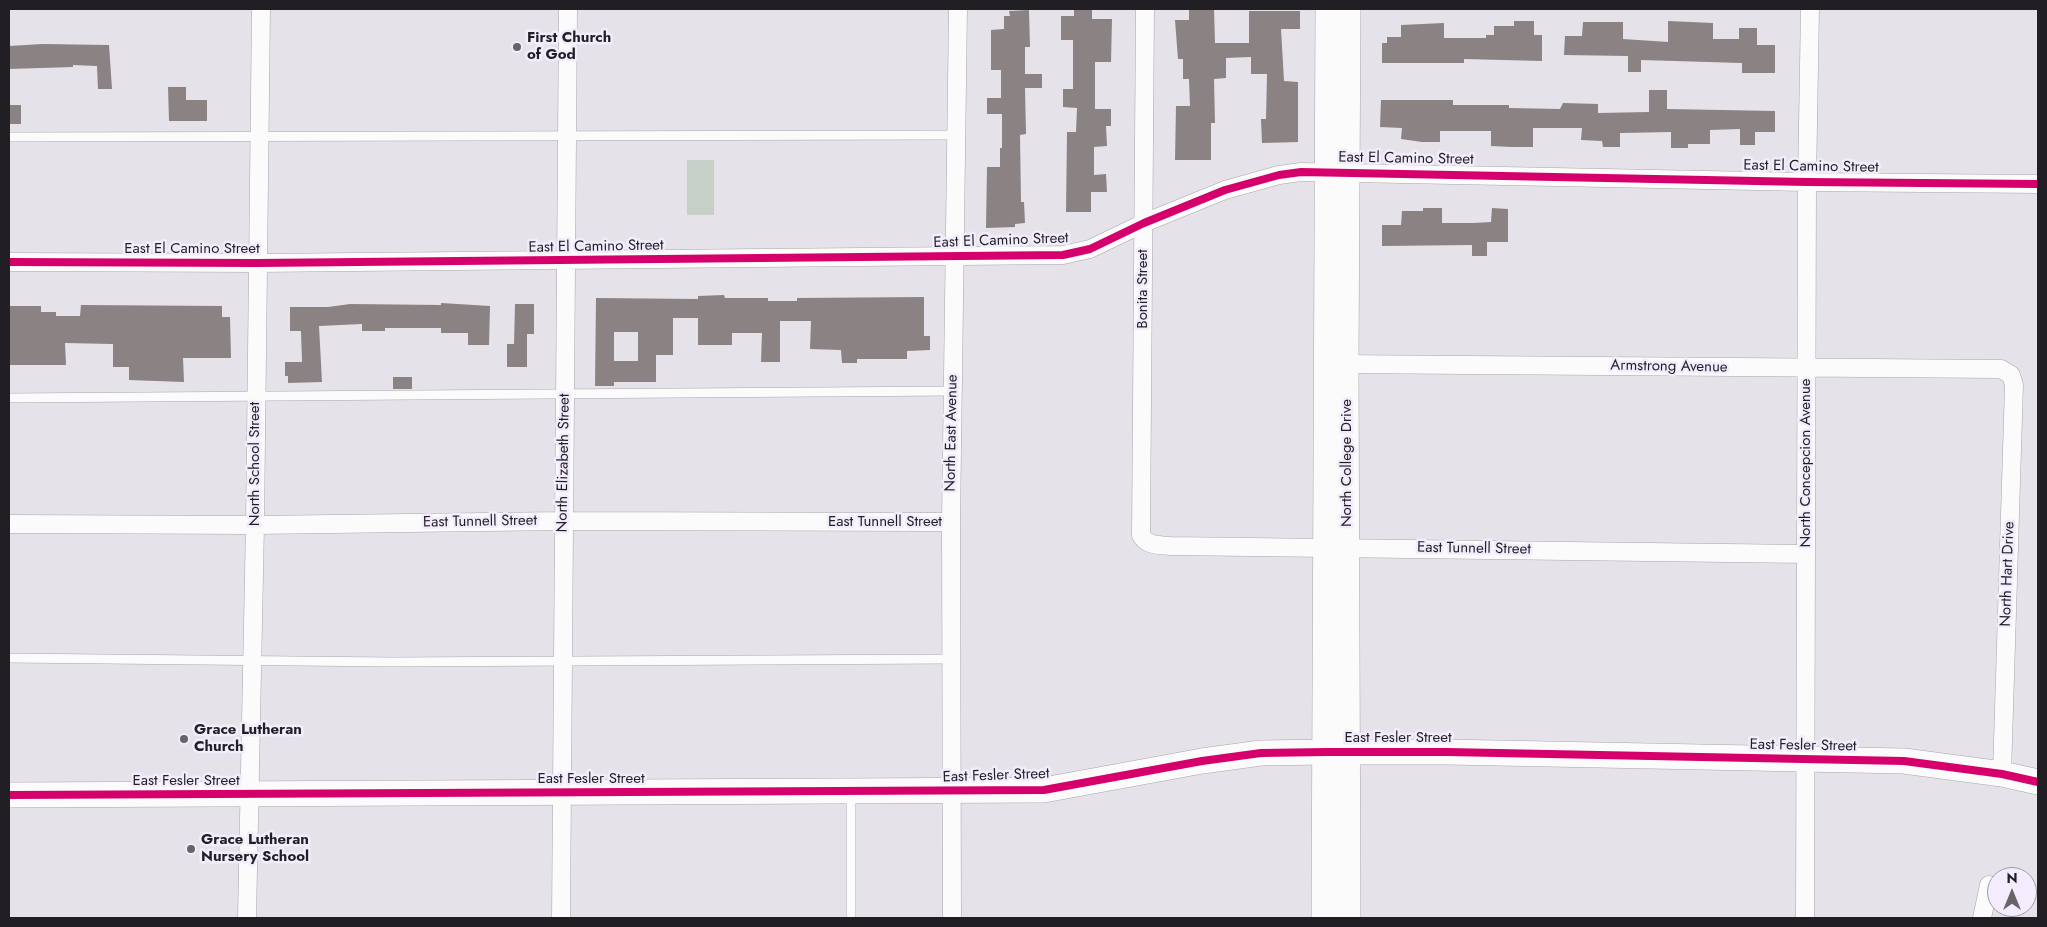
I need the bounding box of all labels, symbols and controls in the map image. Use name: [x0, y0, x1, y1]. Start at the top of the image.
place label: First Church of God: [527, 29, 611, 64]
marker: First Church of God: [511, 41, 523, 53]
street label: East El Camino Street: [1338, 149, 1474, 169]
street label: East El Camino Street: [1743, 157, 1879, 177]
street label: East El Camino Street: [933, 230, 1069, 252]
street label: East El Camino Street: [528, 237, 664, 257]
street label: East El Camino Street: [124, 240, 260, 258]
street label: Bonita Street: [1134, 249, 1152, 329]
street label: Armstrong Avenue: [1610, 357, 1728, 377]
street label: North East Avenue: [942, 374, 962, 492]
street label: North Concepcion Avenue: [1797, 378, 1815, 548]
street label: North Elizabeth Street: [554, 394, 574, 532]
street label: North College Drive: [1338, 399, 1356, 527]
street label: North School Street: [246, 402, 264, 526]
street label: East Tunnell Street: [423, 512, 537, 532]
street label: East Tunnell Street: [828, 513, 942, 531]
street label: North Hart Drive: [1997, 521, 2019, 627]
street label: East Tunnell Street: [1417, 539, 1531, 559]
place label: Grace Lutheran Church: [194, 721, 302, 756]
street label: East Fesler Street: [1344, 729, 1452, 747]
marker: Grace Lutheran Church: [178, 733, 190, 745]
street label: East Fesler Street: [1749, 736, 1857, 756]
street label: East Fesler Street: [942, 765, 1050, 787]
street label: East Fesler Street: [537, 770, 645, 788]
street label: East Fesler Street: [132, 772, 240, 790]
place label: Grace Lutheran Nursery School: [201, 831, 309, 866]
marker: Grace Lutheran Nursery School: [185, 843, 197, 855]
north arrow: [1987, 867, 2037, 917]
text: N: [2006, 868, 2018, 888]

